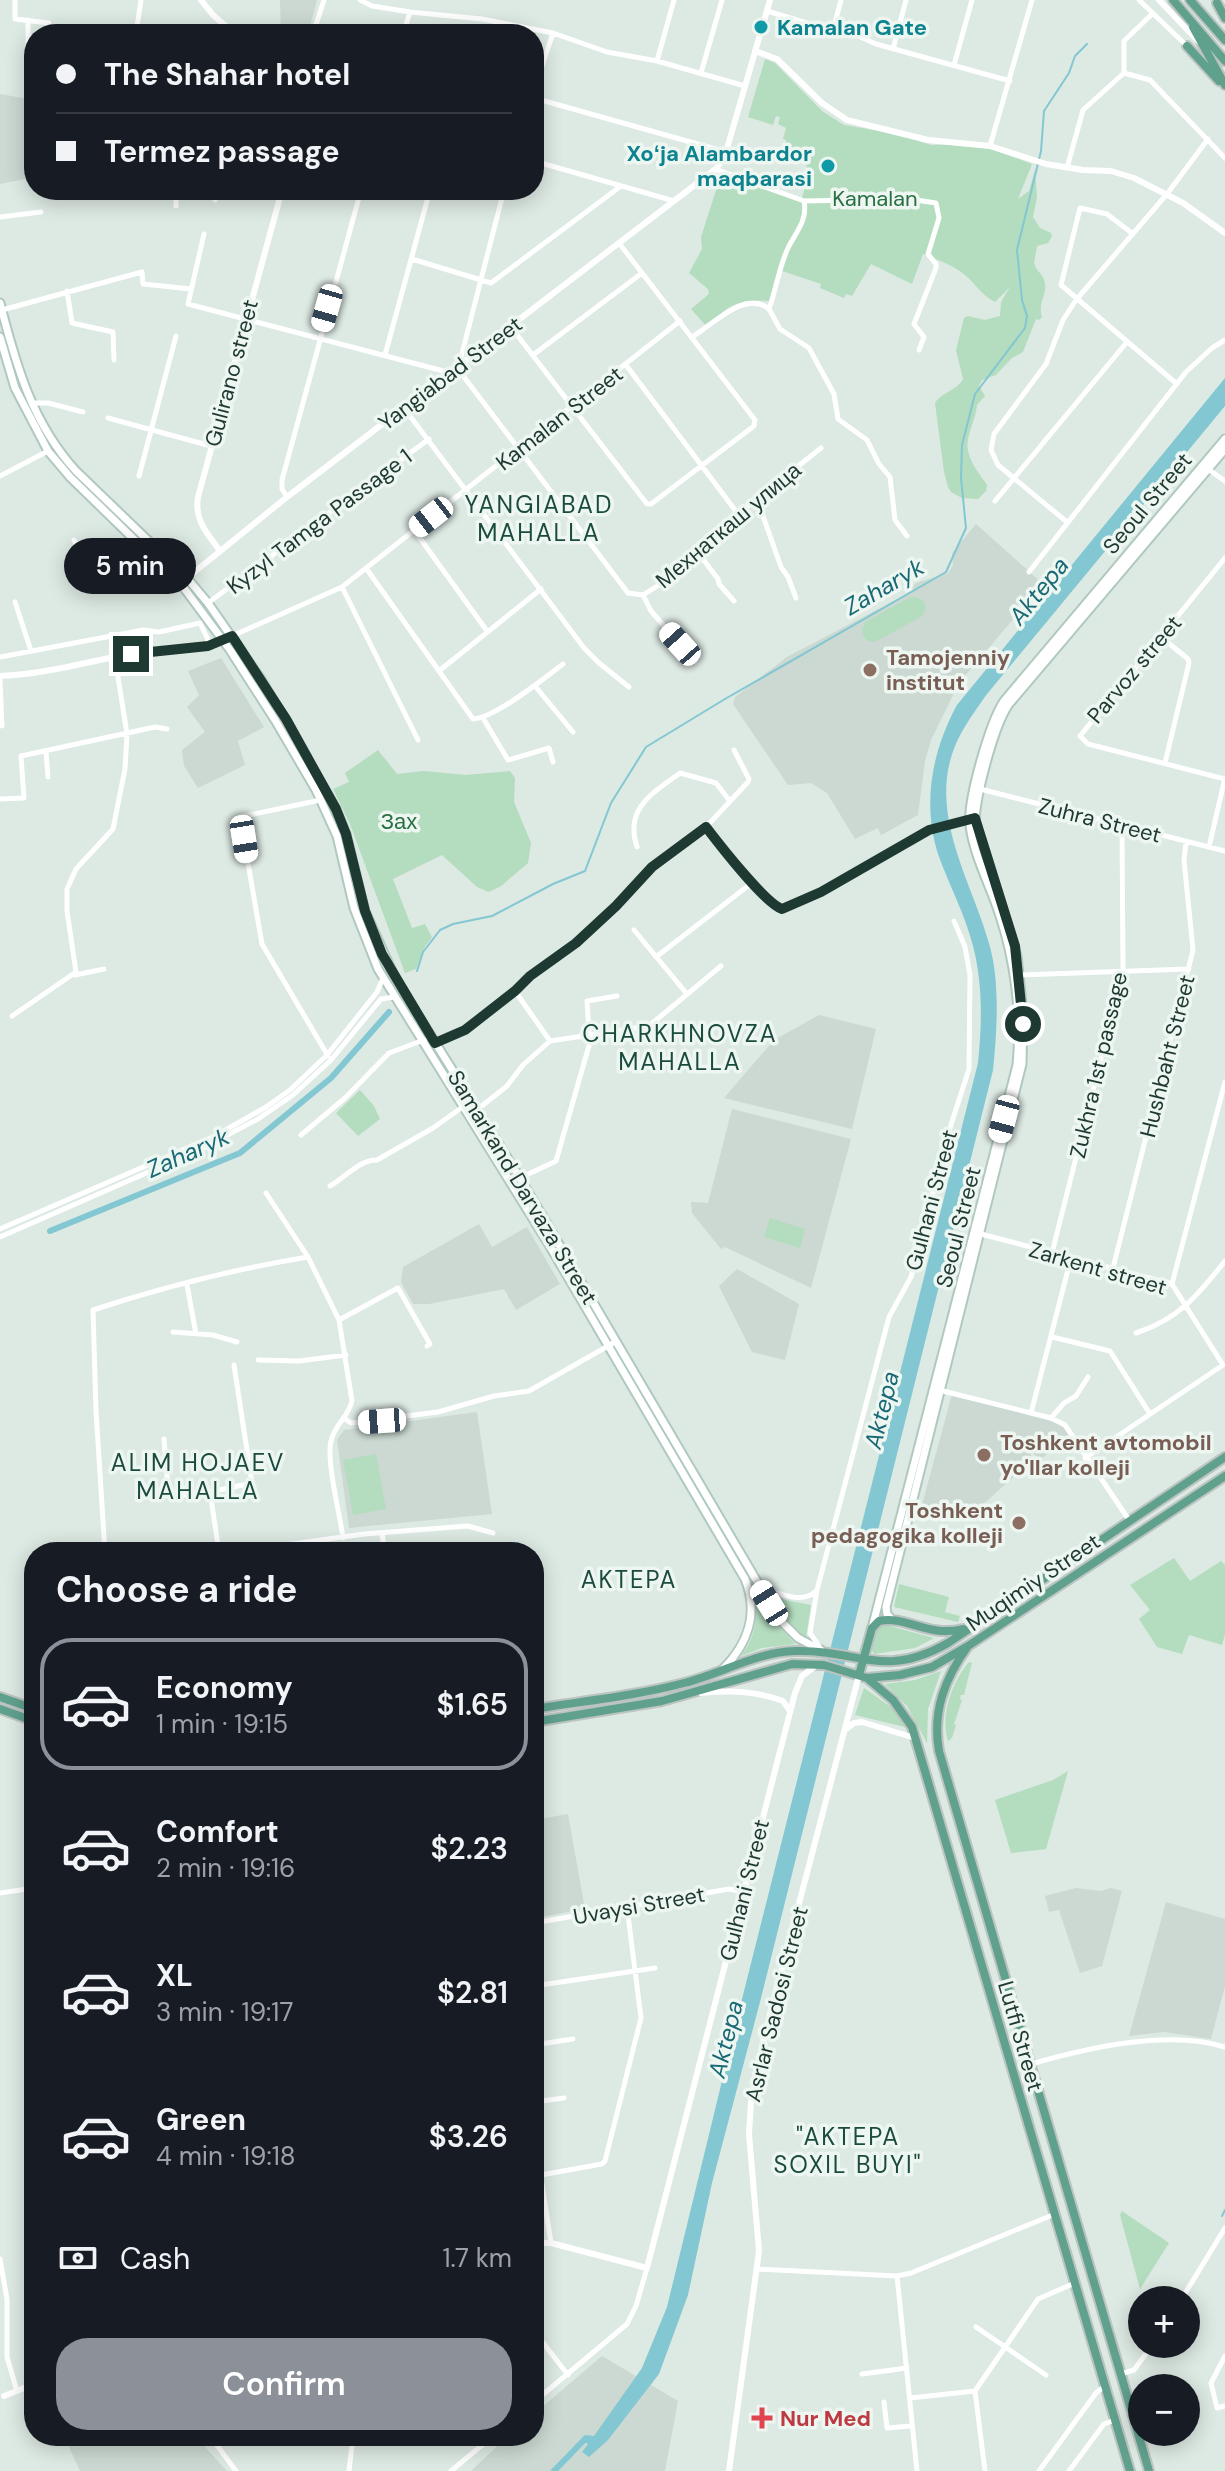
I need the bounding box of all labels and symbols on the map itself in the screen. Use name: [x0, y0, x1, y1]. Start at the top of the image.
place label: Kamalan Gate: [777, 13, 927, 42]
marker: Kamalan Gate: [752, 18, 770, 36]
place label: Xoʻja Alambardor maqbarasi: [626, 139, 812, 193]
marker: Xoʻja Alambardor maqbarasi: [819, 157, 837, 175]
park label: Kamalan: [832, 184, 918, 213]
car: [309, 282, 345, 334]
street label: Gulirano street: [198, 296, 265, 450]
street label: Yangiabad Street: [372, 310, 528, 437]
street label: Kamalan Street: [490, 360, 629, 477]
street label: Kyzyl Tamga Passage 1: [221, 442, 418, 601]
street label: Seoul Street: [1096, 447, 1198, 560]
street label: Мехнаткаш улица: [649, 455, 808, 595]
district label: YANGIABAD MAHALLA: [464, 489, 614, 548]
car: [405, 493, 457, 541]
callout: 5 min: [65, 538, 197, 594]
water label: Aktepa: [1001, 550, 1076, 632]
water label: Zaharyk: [838, 551, 930, 622]
street label: Parvoz street: [1081, 609, 1188, 729]
car: [655, 618, 705, 670]
route end: [113, 636, 149, 672]
place label: Tamojenniy institut: [886, 643, 1010, 697]
marker: Tamojenniy institut: [861, 661, 879, 679]
street label: Zuhra Street: [1036, 791, 1164, 850]
park label: Зах: [381, 807, 417, 836]
car: [228, 813, 260, 865]
street label: Zukhra 1st passage: [1063, 969, 1134, 1161]
street label: Hushbaht Street: [1133, 972, 1202, 1140]
route start: [1005, 1006, 1041, 1042]
district label: CHARKHNOVZA MAHALLA: [582, 1018, 778, 1077]
street label: Samarkand Darvaza Street: [441, 1065, 604, 1310]
car: [986, 1093, 1022, 1145]
water label: Zaharyk: [141, 1120, 235, 1185]
street label: Gulhani Street: [899, 1126, 964, 1274]
street label: Seoul Street: [929, 1163, 988, 1291]
street label: Zarkent street: [1026, 1235, 1170, 1302]
water label: Aktepa: [857, 1368, 906, 1453]
car: [357, 1407, 407, 1435]
place label: Toshkent avtomobil yo'llar kolleji: [1000, 1428, 1212, 1482]
marker: Toshkent avtomobil yo'llar kolleji: [975, 1446, 993, 1464]
district label: ALIM HOJAEV MAHALLA: [111, 1447, 285, 1506]
place label: Toshkent pedagogika kolleji: [811, 1496, 1003, 1550]
marker: Toshkent pedagogika kolleji: [1010, 1514, 1028, 1532]
street label: Muqimiy Street: [961, 1527, 1106, 1638]
district label: AKTEPA: [581, 1564, 677, 1595]
car: [746, 1576, 792, 1630]
street label: Gulhani Street: [713, 1816, 776, 1964]
street label: Uvaysi Street: [571, 1880, 707, 1931]
street label: Asrlar Sadosi Street: [738, 1903, 815, 2105]
street label: Lutfi Street: [991, 1978, 1050, 2095]
water label: Aktepa: [701, 1997, 750, 2082]
district label: "AKTEPA SOXIL BUYI": [773, 2121, 923, 2180]
place label: Nur Med: [780, 2404, 871, 2433]
marker: Nur Med: [751, 2407, 773, 2429]

